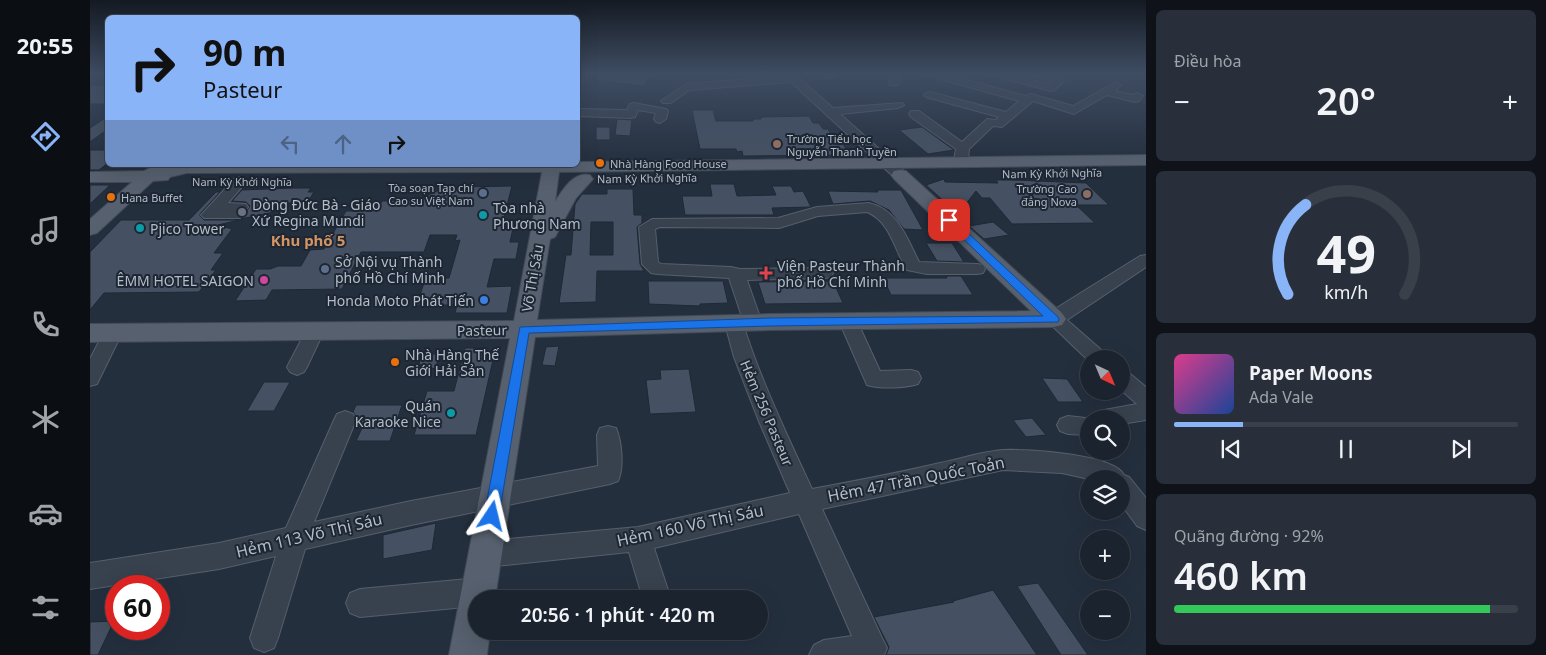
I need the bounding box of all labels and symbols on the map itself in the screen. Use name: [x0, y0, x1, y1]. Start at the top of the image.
place label: Trường Tiểu học Nguyễn Thanh Tuyền: [787, 131, 897, 159]
marker: Trường Tiểu học Nguyễn Thanh Tuyền: [771, 138, 783, 150]
place label: Nhà Hàng Food House: [610, 156, 727, 171]
marker: Nhà Hàng Food House: [594, 157, 606, 169]
street label: Nam Kỳ Khởi Nghĩa: [1002, 165, 1102, 181]
street label: Nam Kỳ Khởi Nghĩa: [597, 170, 697, 186]
street label: Nam Kỳ Khởi Nghĩa: [192, 174, 292, 189]
place label: Tòa soạn Tạp chí Cao su Việt Nam: [388, 180, 474, 208]
place label: Trường Cao đẳng Nova: [1017, 181, 1077, 209]
marker: Tòa soạn Tạp chí Cao su Việt Nam: [477, 187, 489, 199]
marker: Trường Cao đẳng Nova: [1081, 188, 1093, 200]
place label: Hana Buffet: [121, 190, 183, 205]
marker: Hana Buffet: [105, 191, 117, 203]
place label: Dòng Đức Bà - Giáo Xứ Regina Mundi: [252, 195, 380, 230]
place label: Tòa nhà Phương Nam: [493, 198, 581, 233]
pin: [928, 199, 970, 241]
marker: Dòng Đức Bà - Giáo Xứ Regina Mundi: [236, 206, 248, 218]
marker: Tòa nhà Phương Nam: [477, 209, 489, 221]
place label: Pjico Tower: [150, 219, 224, 238]
marker: Pjico Tower: [134, 222, 146, 234]
district label: Khu phố 5: [271, 230, 345, 250]
street label: Võ Thị Sáu: [517, 243, 547, 313]
place label: Sở Nội vụ Thành phố Hồ Chí Minh: [335, 252, 445, 287]
place label: Viện Pasteur Thành phố Hồ Chí Minh: [777, 256, 905, 291]
marker: Sở Nội vụ Thành phố Hồ Chí Minh: [319, 263, 331, 275]
marker: Viện Pasteur Thành phố Hồ Chí Minh: [759, 266, 773, 280]
place label: ÊMM HOTEL SAIGON: [117, 271, 254, 290]
marker: ÊMM HOTEL SAIGON: [258, 274, 270, 286]
place label: Honda Moto Phát Tiến: [326, 291, 474, 310]
marker: Honda Moto Phát Tiến: [478, 294, 490, 306]
street label: Pasteur: [457, 320, 508, 340]
place label: Nhà Hàng Thế Giới Hải Sản: [405, 345, 499, 380]
north arrow: [1080, 350, 1130, 400]
marker: Nhà Hàng Thế Giới Hải Sản: [389, 356, 401, 368]
street label: Hẻm 256 Pasteur: [736, 357, 798, 469]
place label: Quán Karaoke Nice: [355, 396, 441, 431]
marker: Quán Karaoke Nice: [445, 407, 457, 419]
street label: Hẻm 47 Trần Quốc Toản: [826, 451, 1006, 507]
position arrow: [465, 489, 517, 541]
street label: Hẻm 160 Võ Thị Sáu: [615, 499, 765, 551]
street label: Hẻm 113 Võ Thị Sáu: [234, 507, 384, 563]
speed limit sign: 60: [105, 575, 170, 640]

